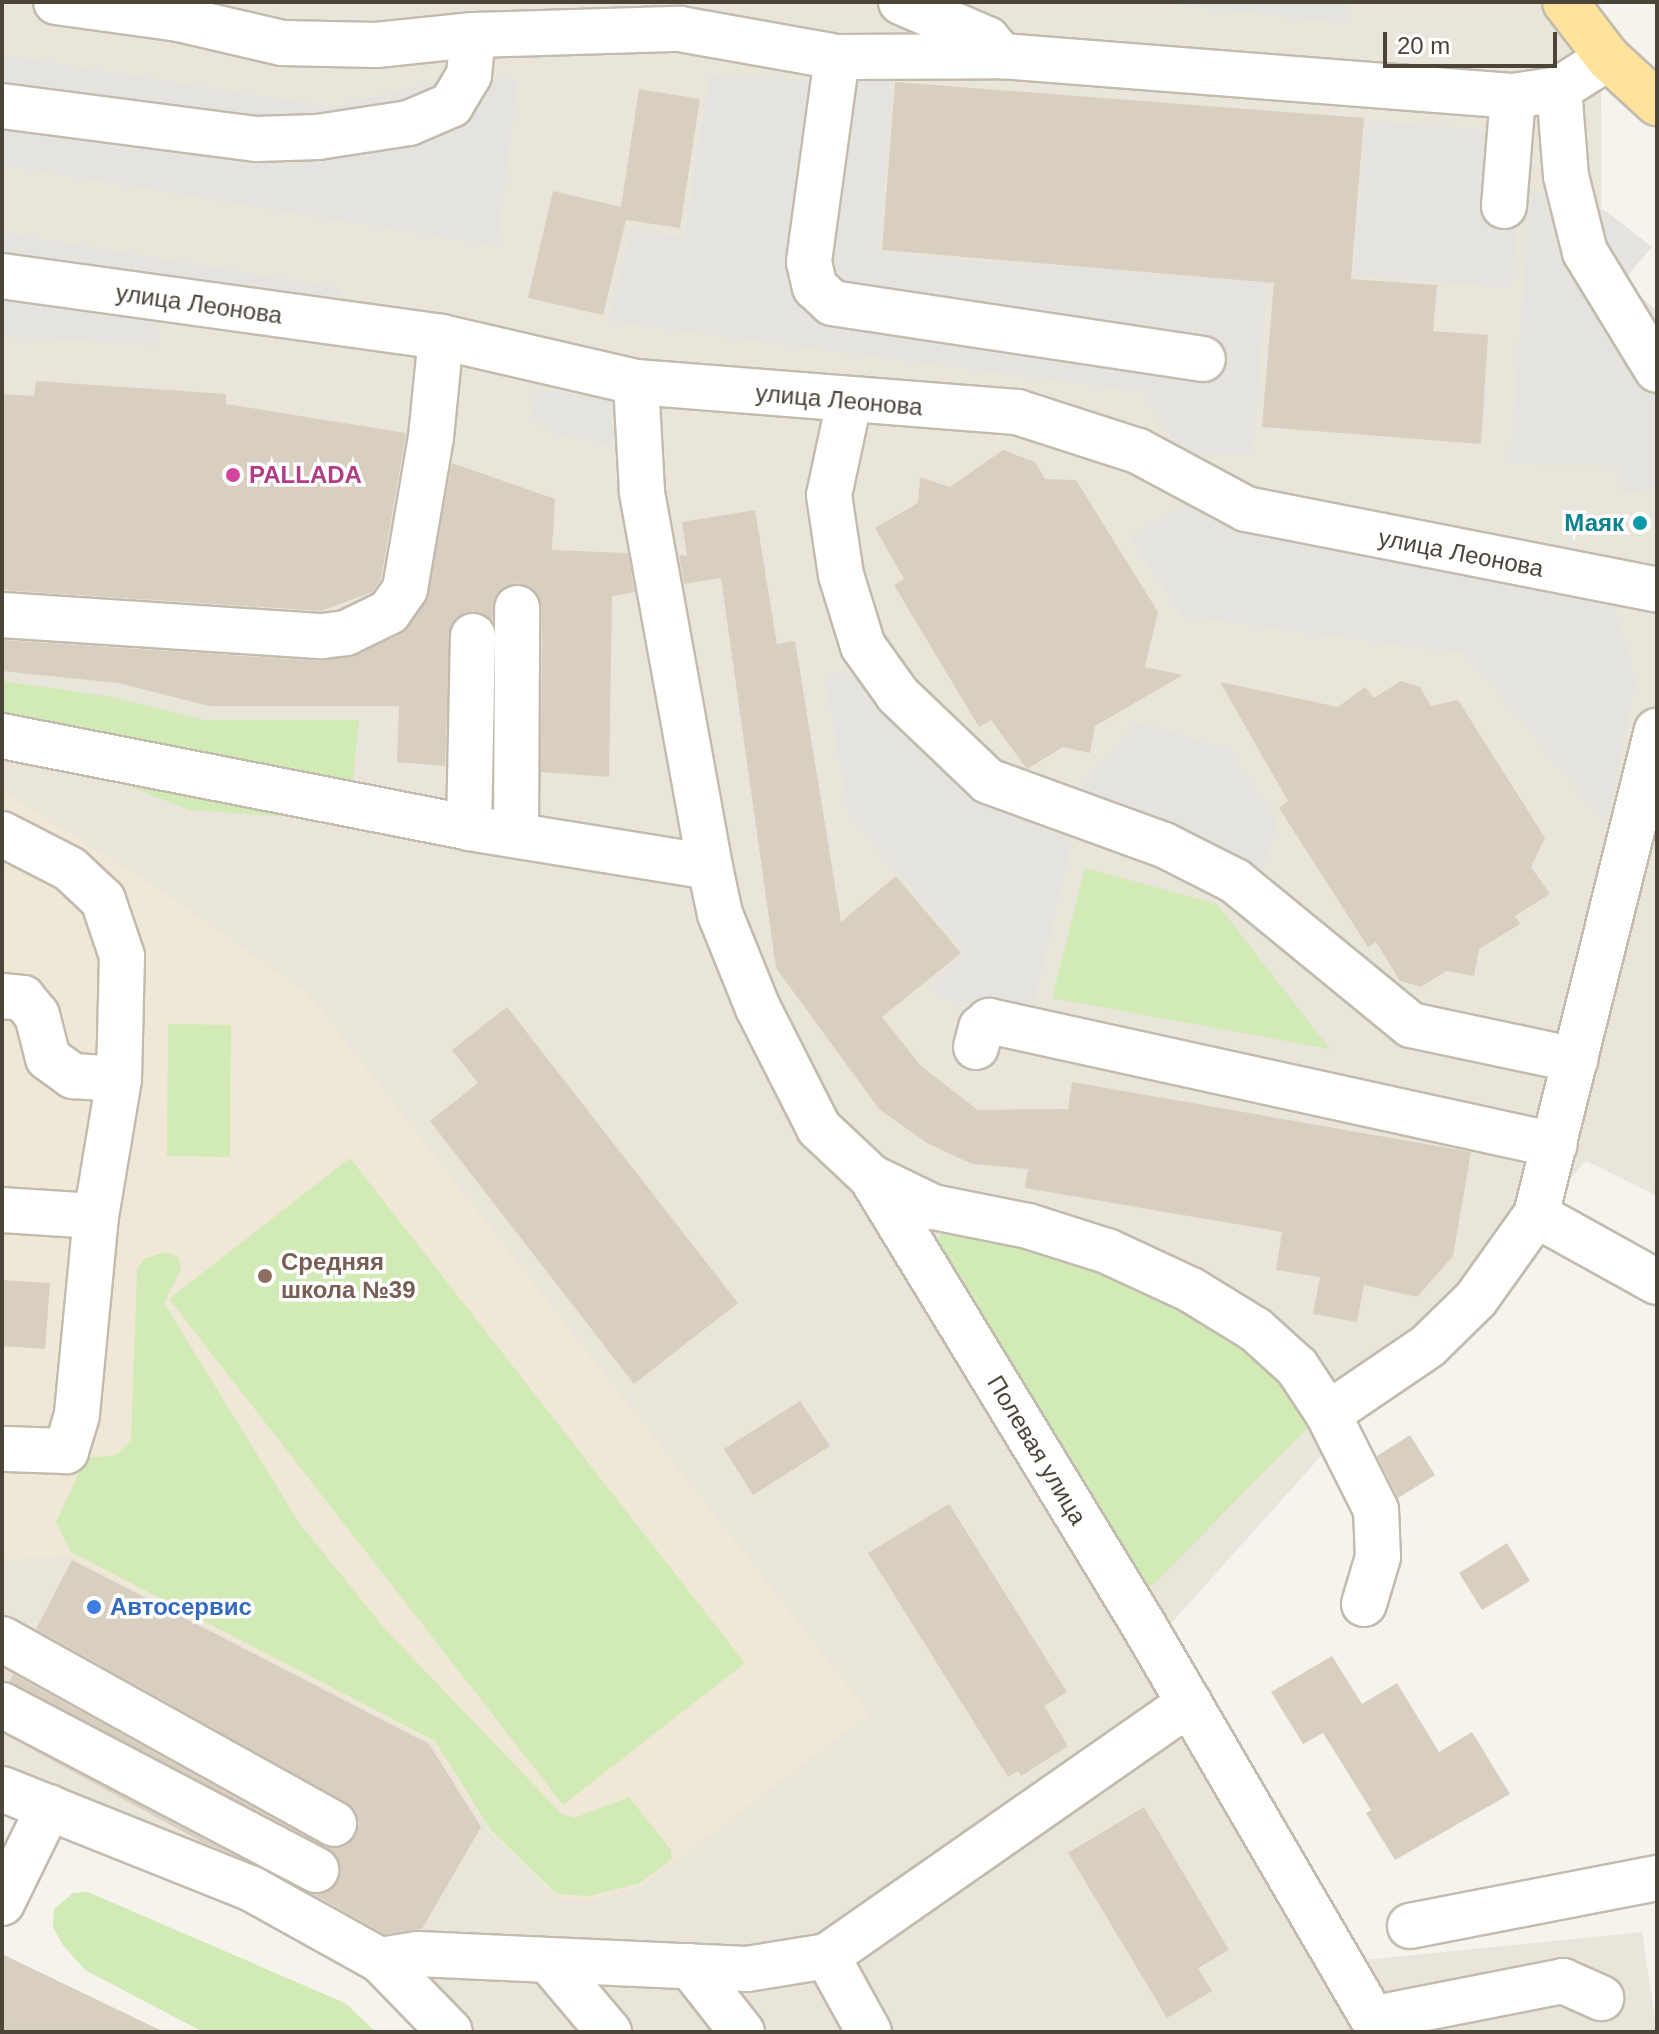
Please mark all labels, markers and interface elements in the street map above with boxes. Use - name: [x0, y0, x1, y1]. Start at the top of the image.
- scale bar: [1387, 16, 1561, 66]
- text: 20 m: [1397, 32, 1450, 59]
- street label: улица Леонова: [114, 278, 284, 330]
- street label: улица Леонова: [754, 378, 924, 422]
- place label: PALLADA: [249, 461, 362, 489]
- marker: PALLADA: [224, 466, 242, 484]
- place label: Маяк: [1564, 509, 1624, 537]
- marker: Маяк: [1631, 514, 1649, 532]
- street label: улица Леонова: [1376, 523, 1546, 583]
- place label: Средняя школа №39: [281, 1248, 415, 1304]
- marker: Средняя школа №39: [256, 1267, 274, 1285]
- street label: Полевая улица: [981, 1370, 1093, 1530]
- place label: Автосервис: [110, 1593, 252, 1621]
- marker: Автосервис: [85, 1598, 103, 1616]

